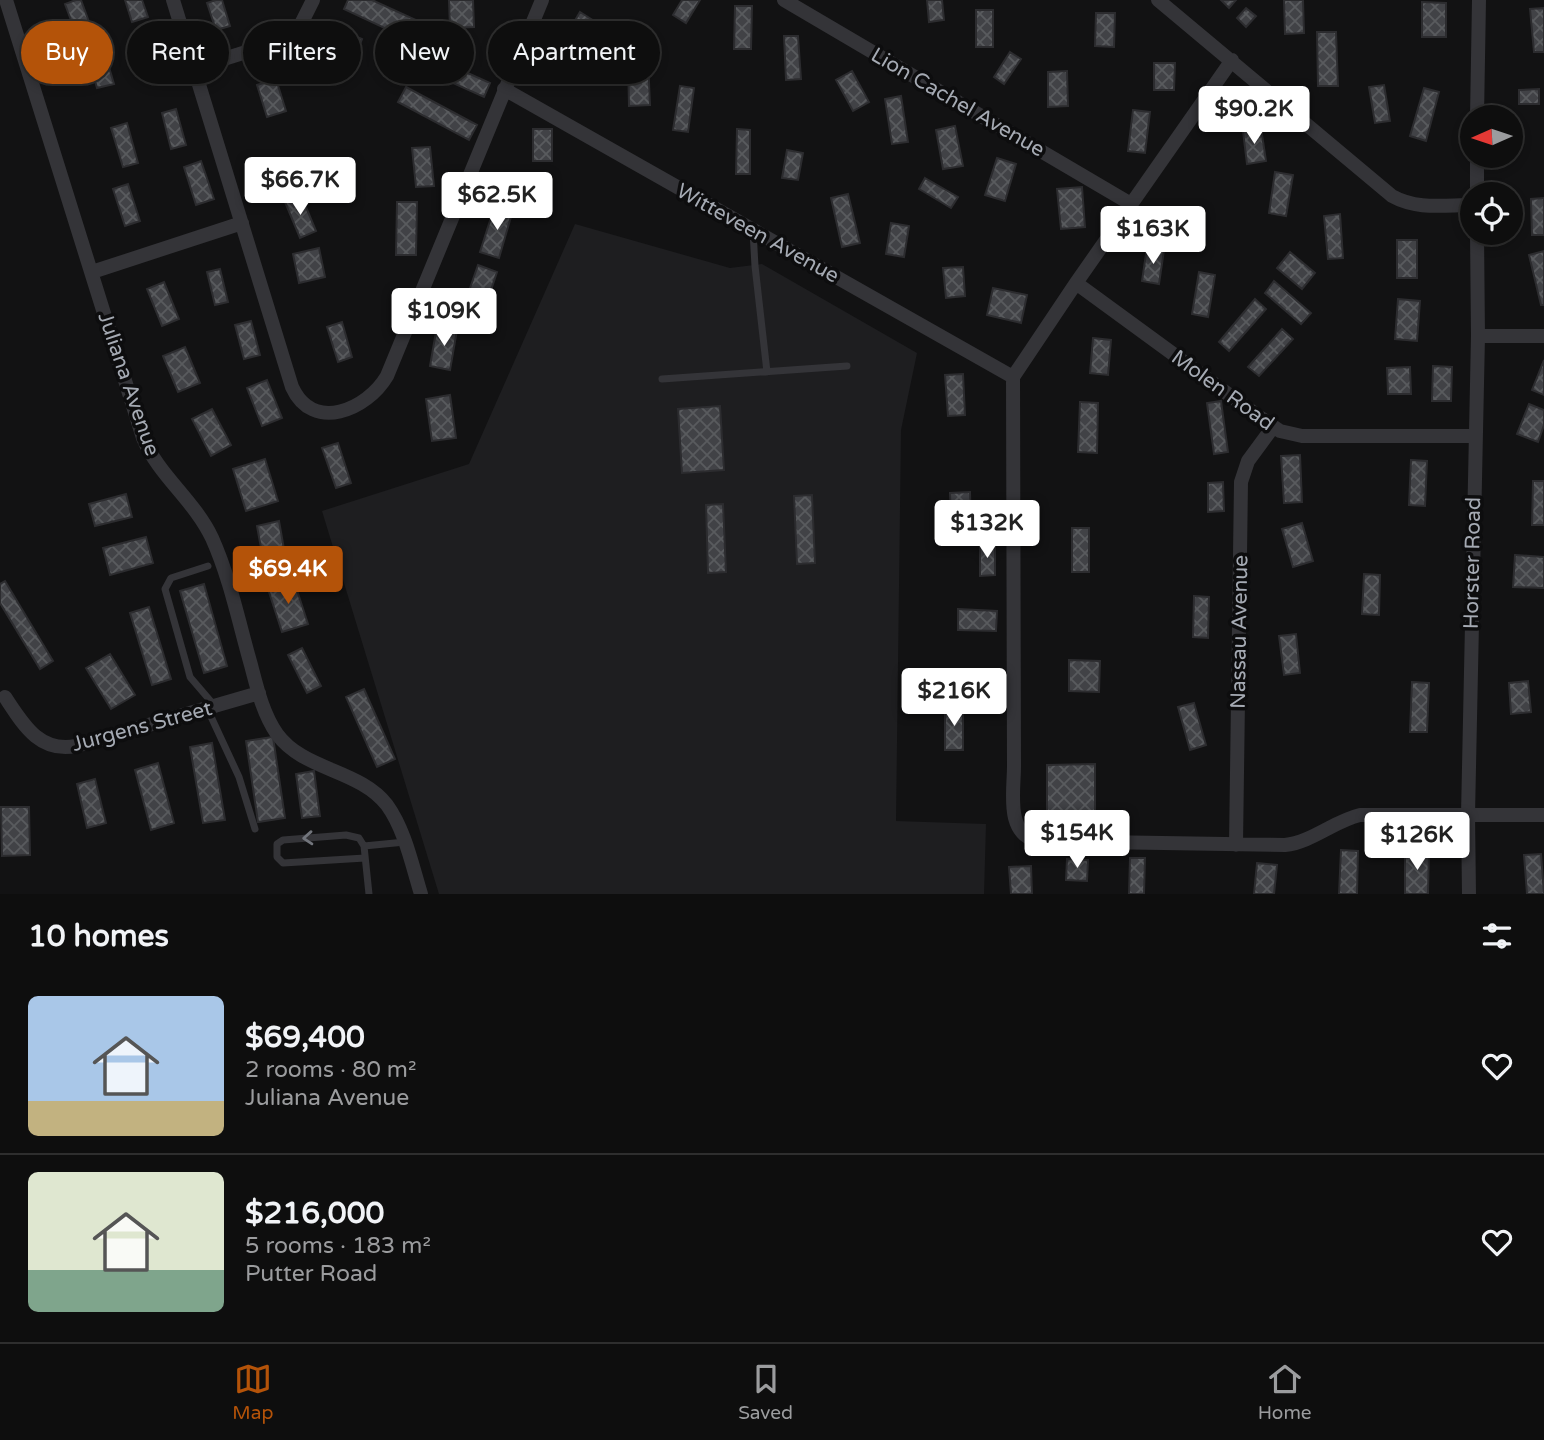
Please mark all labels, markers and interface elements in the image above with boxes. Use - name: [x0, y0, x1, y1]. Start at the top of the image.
- chip: Buy: [21, 21, 113, 84]
- chip: Rent: [127, 21, 229, 84]
- chip: Filters: [243, 21, 361, 84]
- chip: New: [375, 21, 474, 84]
- chip: Apartment: [488, 21, 660, 84]
- street label: Lion Cachel Avenue: [866, 42, 1049, 162]
- pin: $90.2K: [1197, 86, 1311, 146]
- text: $90.2K: [1215, 95, 1293, 123]
- north arrow: [1460, 105, 1522, 168]
- map controls: [1460, 105, 1523, 245]
- pin: $66.7K: [243, 158, 357, 217]
- text: $66.7K: [261, 166, 339, 194]
- pin: $62.5K: [440, 173, 554, 232]
- street label: Witteveen Avenue: [672, 178, 844, 289]
- text: $62.5K: [458, 181, 536, 209]
- button: locate: [1460, 182, 1523, 245]
- pin: $163K: [1104, 206, 1202, 266]
- text: $163K: [1117, 215, 1189, 243]
- pin: $109K: [395, 288, 493, 348]
- text: $109K: [408, 297, 480, 325]
- street label: Juliana Avenue: [92, 309, 165, 459]
- street label: Molen Road: [1166, 345, 1279, 436]
- street label: Horster Road: [1459, 497, 1486, 629]
- pin: $132K: [938, 500, 1036, 560]
- text: $132K: [951, 509, 1023, 537]
- pin: $69.4K: [231, 546, 345, 606]
- text: $69.4K: [249, 555, 327, 583]
- street label: Nassau Avenue: [1226, 555, 1253, 709]
- pin: $216K: [905, 668, 1003, 728]
- text: $216K: [918, 677, 990, 705]
- street label: Jurgens Street: [69, 696, 215, 757]
- pin: $154K: [1028, 810, 1126, 870]
- pin: $126K: [1368, 812, 1466, 872]
- text: $154K: [1041, 819, 1113, 847]
- text: $126K: [1381, 821, 1453, 849]
- one-way arrow: [302, 830, 313, 845]
- icon: filters: [1478, 917, 1516, 955]
- text: 10 homes: [28, 918, 169, 955]
- text: $69,400: [245, 1019, 365, 1056]
- icon: home: [84, 1024, 168, 1108]
- icon: heart: [1478, 1047, 1516, 1085]
- text: 2 rooms · 80 m²: [245, 1056, 416, 1084]
- text: Juliana Avenue: [245, 1084, 409, 1112]
- text: $216,000: [245, 1195, 384, 1232]
- icon: home: [84, 1200, 168, 1284]
- icon: heart: [1478, 1223, 1516, 1261]
- text: 5 rooms · 183 m²: [245, 1232, 431, 1260]
- text: Putter Road: [245, 1260, 377, 1288]
- tab: Map: [232, 1360, 273, 1424]
- tab: Saved: [738, 1360, 793, 1424]
- tab: Home: [1258, 1360, 1312, 1424]

